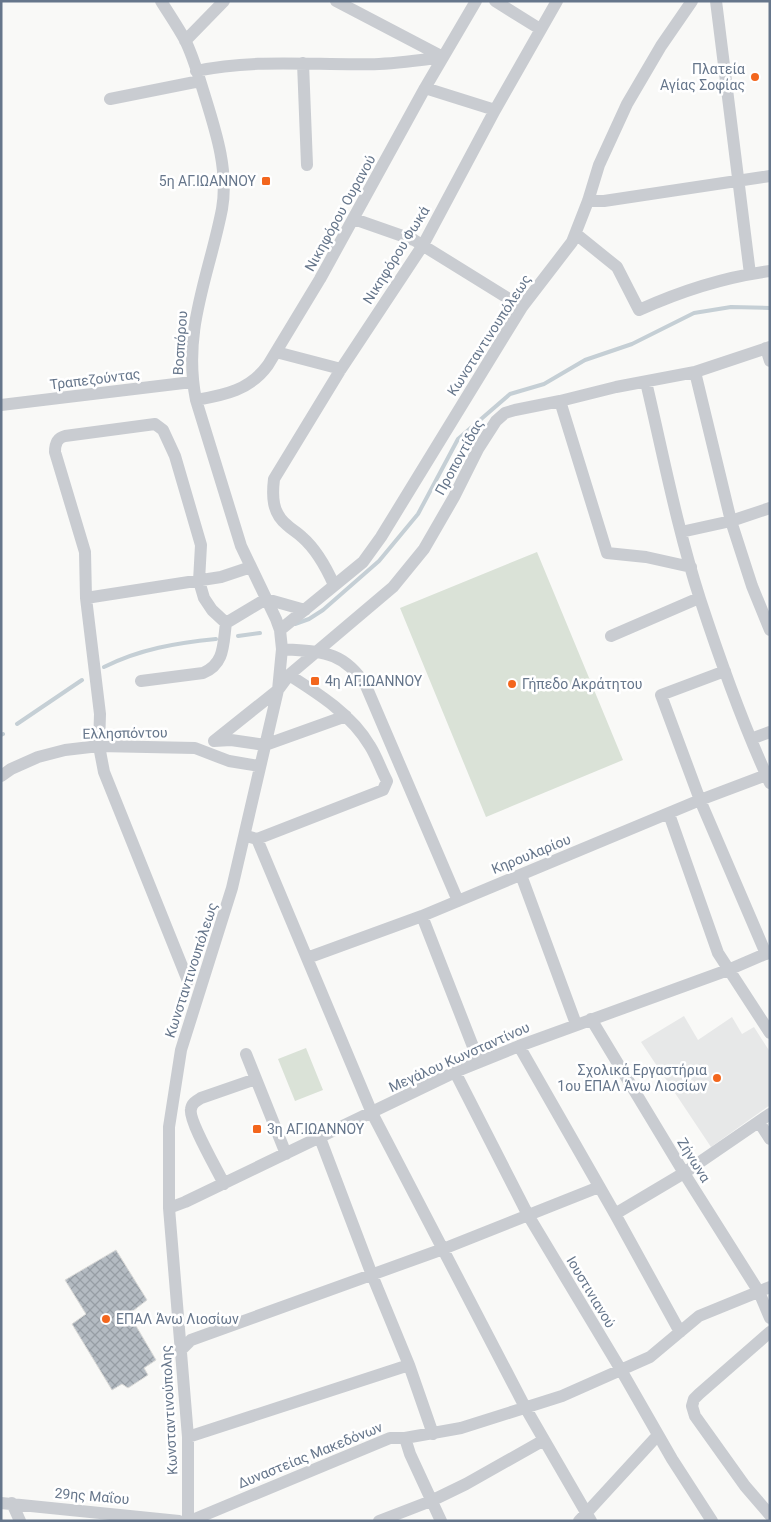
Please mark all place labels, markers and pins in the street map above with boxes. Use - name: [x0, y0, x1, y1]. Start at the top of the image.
- place label: Πλατεία Αγίας Σοφίας: [660, 61, 745, 94]
- marker: Πλατεία Αγίας Σοφίας: [749, 71, 761, 83]
- place label: 5η ΑΓ.ΙΩΑΝΝΟΥ: [159, 173, 257, 189]
- marker: 5η ΑΓ.ΙΩΑΝΝΟΥ: [260, 175, 272, 187]
- place label: 4η ΑΓ.ΙΩΑΝΝΟΥ: [325, 673, 423, 689]
- marker: 4η ΑΓ.ΙΩΑΝΝΟΥ: [309, 675, 321, 687]
- place label: Γήπεδο Ακράτητου: [522, 676, 642, 692]
- marker: Γήπεδο Ακράτητου: [506, 678, 518, 690]
- place label: Σχολικά Εργαστήρια 1ου ΕΠΑΛ Άνω Λιοσίων: [557, 1062, 707, 1094]
- marker: Σχολικά Εργαστήρια 1ου ΕΠΑΛ Άνω Λιοσίων: [711, 1072, 723, 1084]
- place label: 3η ΑΓ.ΙΩΑΝΝΟΥ: [267, 1121, 365, 1137]
- marker: 3η ΑΓ.ΙΩΑΝΝΟΥ: [251, 1123, 263, 1135]
- place label: ΕΠΑΛ Άνω Λιοσίων: [116, 1311, 239, 1327]
- marker: ΕΠΑΛ Άνω Λιοσίων: [100, 1313, 112, 1325]

